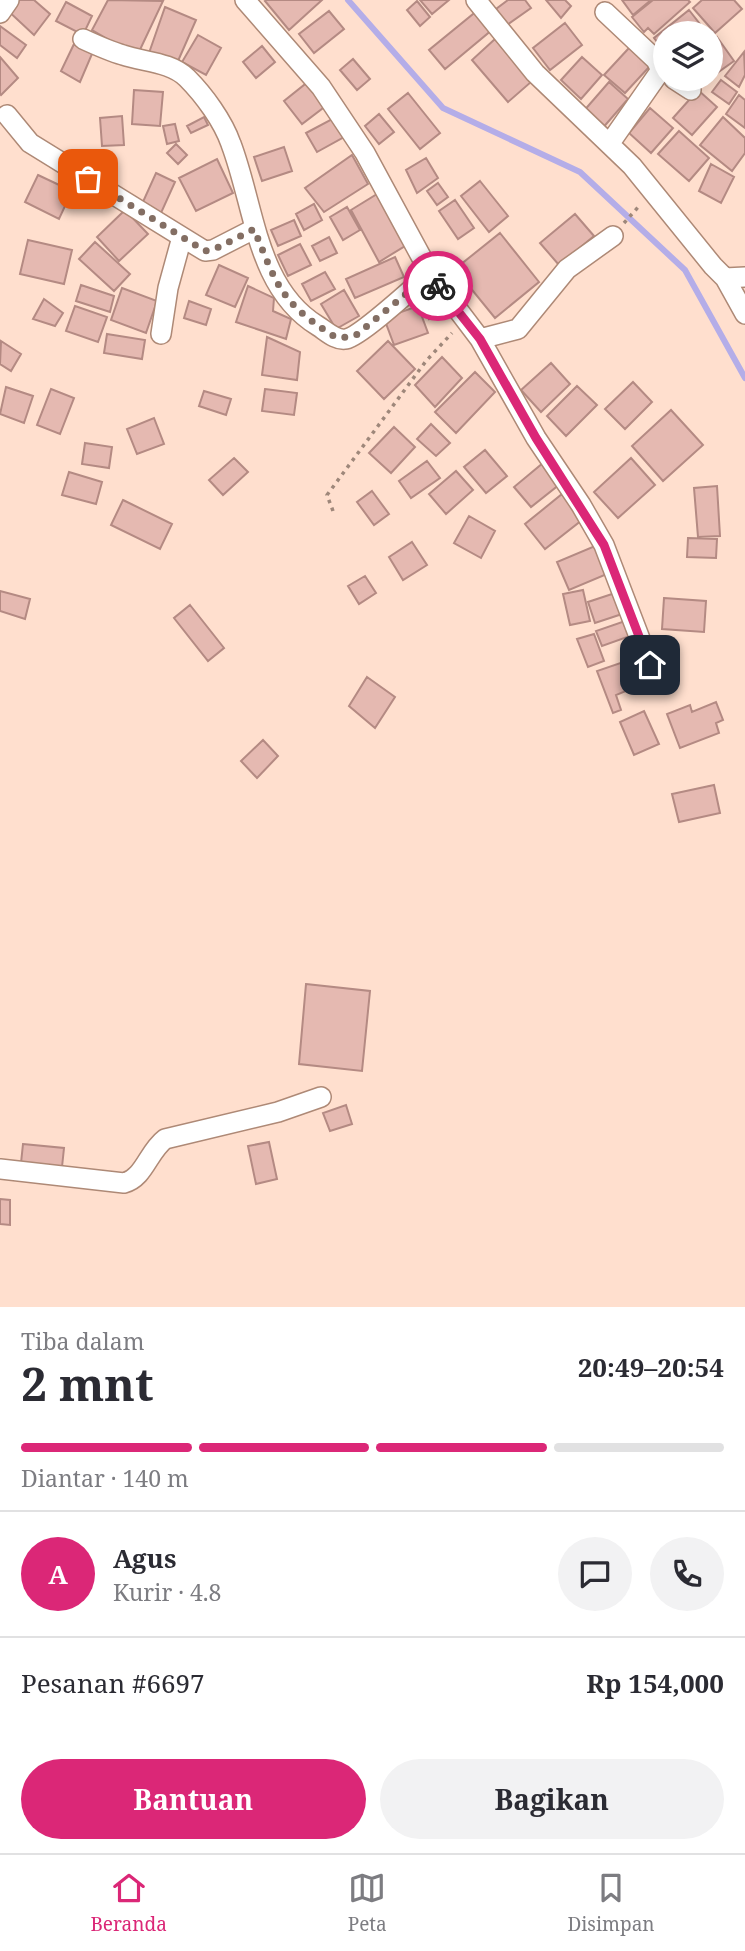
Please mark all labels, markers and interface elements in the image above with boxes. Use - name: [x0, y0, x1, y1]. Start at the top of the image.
- map controls: [653, 21, 723, 91]
- button: layers: [653, 21, 723, 91]
- pin: [58, 149, 118, 209]
- icon: bag: [69, 160, 107, 198]
- courier: [403, 251, 473, 321]
- icon: bike: [419, 267, 457, 305]
- pin: [620, 635, 680, 695]
- icon: home: [631, 646, 669, 684]
- text: Tiba dalam: [21, 1325, 144, 1357]
- text: 20:49–20:54: [578, 1349, 724, 1385]
- text: 2 mnt: [21, 1352, 154, 1414]
- text: Diantar · 140 m: [21, 1462, 189, 1494]
- button: chat: [558, 1537, 632, 1611]
- button: phone: [650, 1537, 724, 1611]
- text: Agus: [113, 1540, 176, 1576]
- text: A: [48, 1556, 68, 1592]
- text: Kurir · 4.8: [113, 1576, 221, 1608]
- text: Pesanan #6697: [21, 1665, 205, 1701]
- text: Rp 154,000: [586, 1665, 724, 1701]
- button: Bantuan: [21, 1759, 366, 1839]
- button: Bagikan: [380, 1759, 724, 1839]
- tab: Beranda: [90, 1869, 167, 1937]
- tab: Peta: [348, 1869, 387, 1937]
- tab: Disimpan: [567, 1869, 655, 1937]

